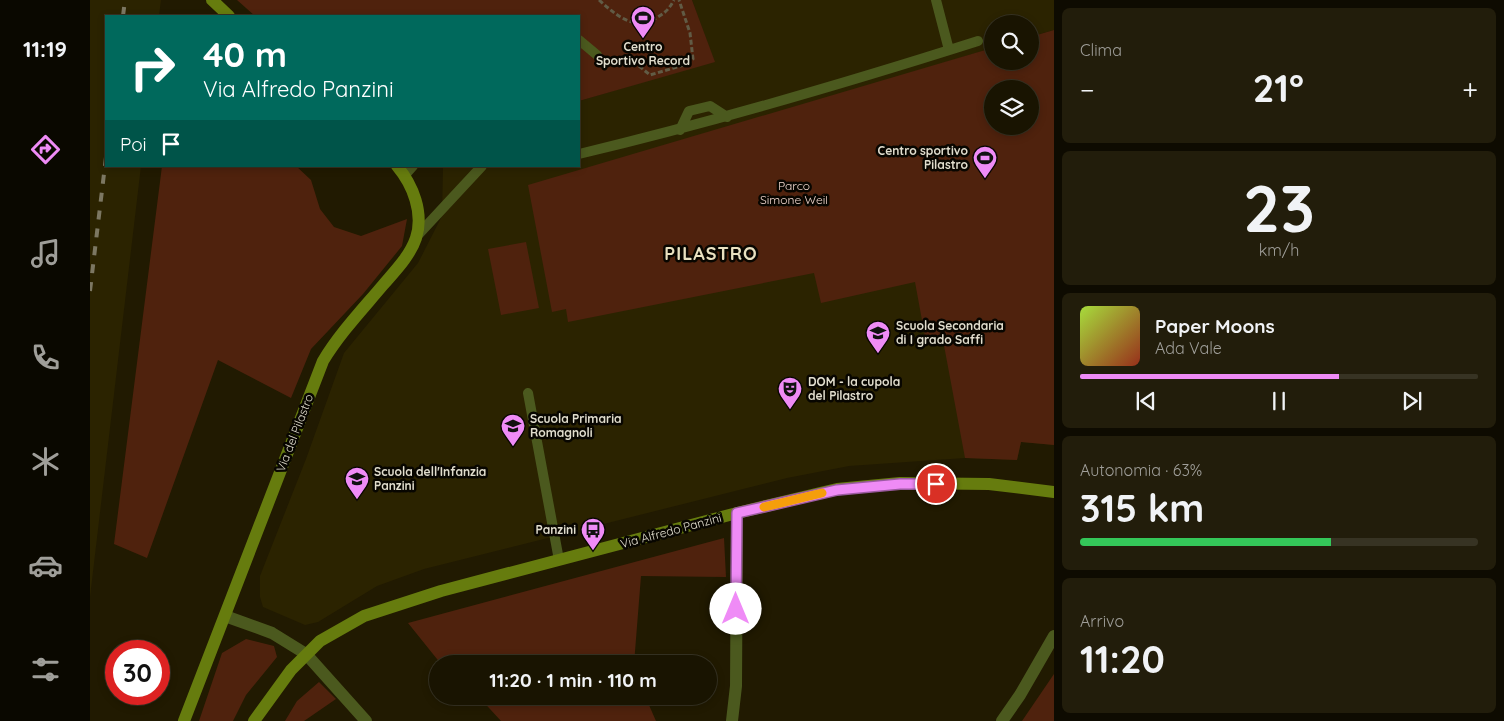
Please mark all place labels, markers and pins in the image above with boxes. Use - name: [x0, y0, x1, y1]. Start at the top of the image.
- sports icon: Centro Sportivo Record: [630, 5, 656, 39]
- place label: Centro Sportivo Record: [596, 39, 690, 68]
- place label: Centro sportivo Pilastro: [878, 143, 969, 172]
- sports icon: Centro sportivo Pilastro: [972, 145, 998, 179]
- place label: Scuola Secondaria di I grado Saffi: [896, 318, 1004, 347]
- school or university icon: Scuola Secondaria di I grado Saffi: [865, 320, 891, 354]
- place label: DOM - la cupola del Pilastro: [808, 374, 900, 403]
- theatre icon: DOM - la cupola del Pilastro: [777, 376, 803, 410]
- place label: Scuola Primaria Romagnoli: [530, 411, 622, 440]
- school or university icon: Scuola Primaria Romagnoli: [500, 413, 526, 447]
- pin: [915, 463, 957, 505]
- place label: Scuola dell'Infanzia Panzini: [374, 464, 486, 493]
- school or university icon: Scuola dell'Infanzia Panzini: [344, 466, 370, 500]
- bus stop icon: Panzini: [580, 517, 606, 551]
- place label: Panzini: [536, 522, 576, 537]

